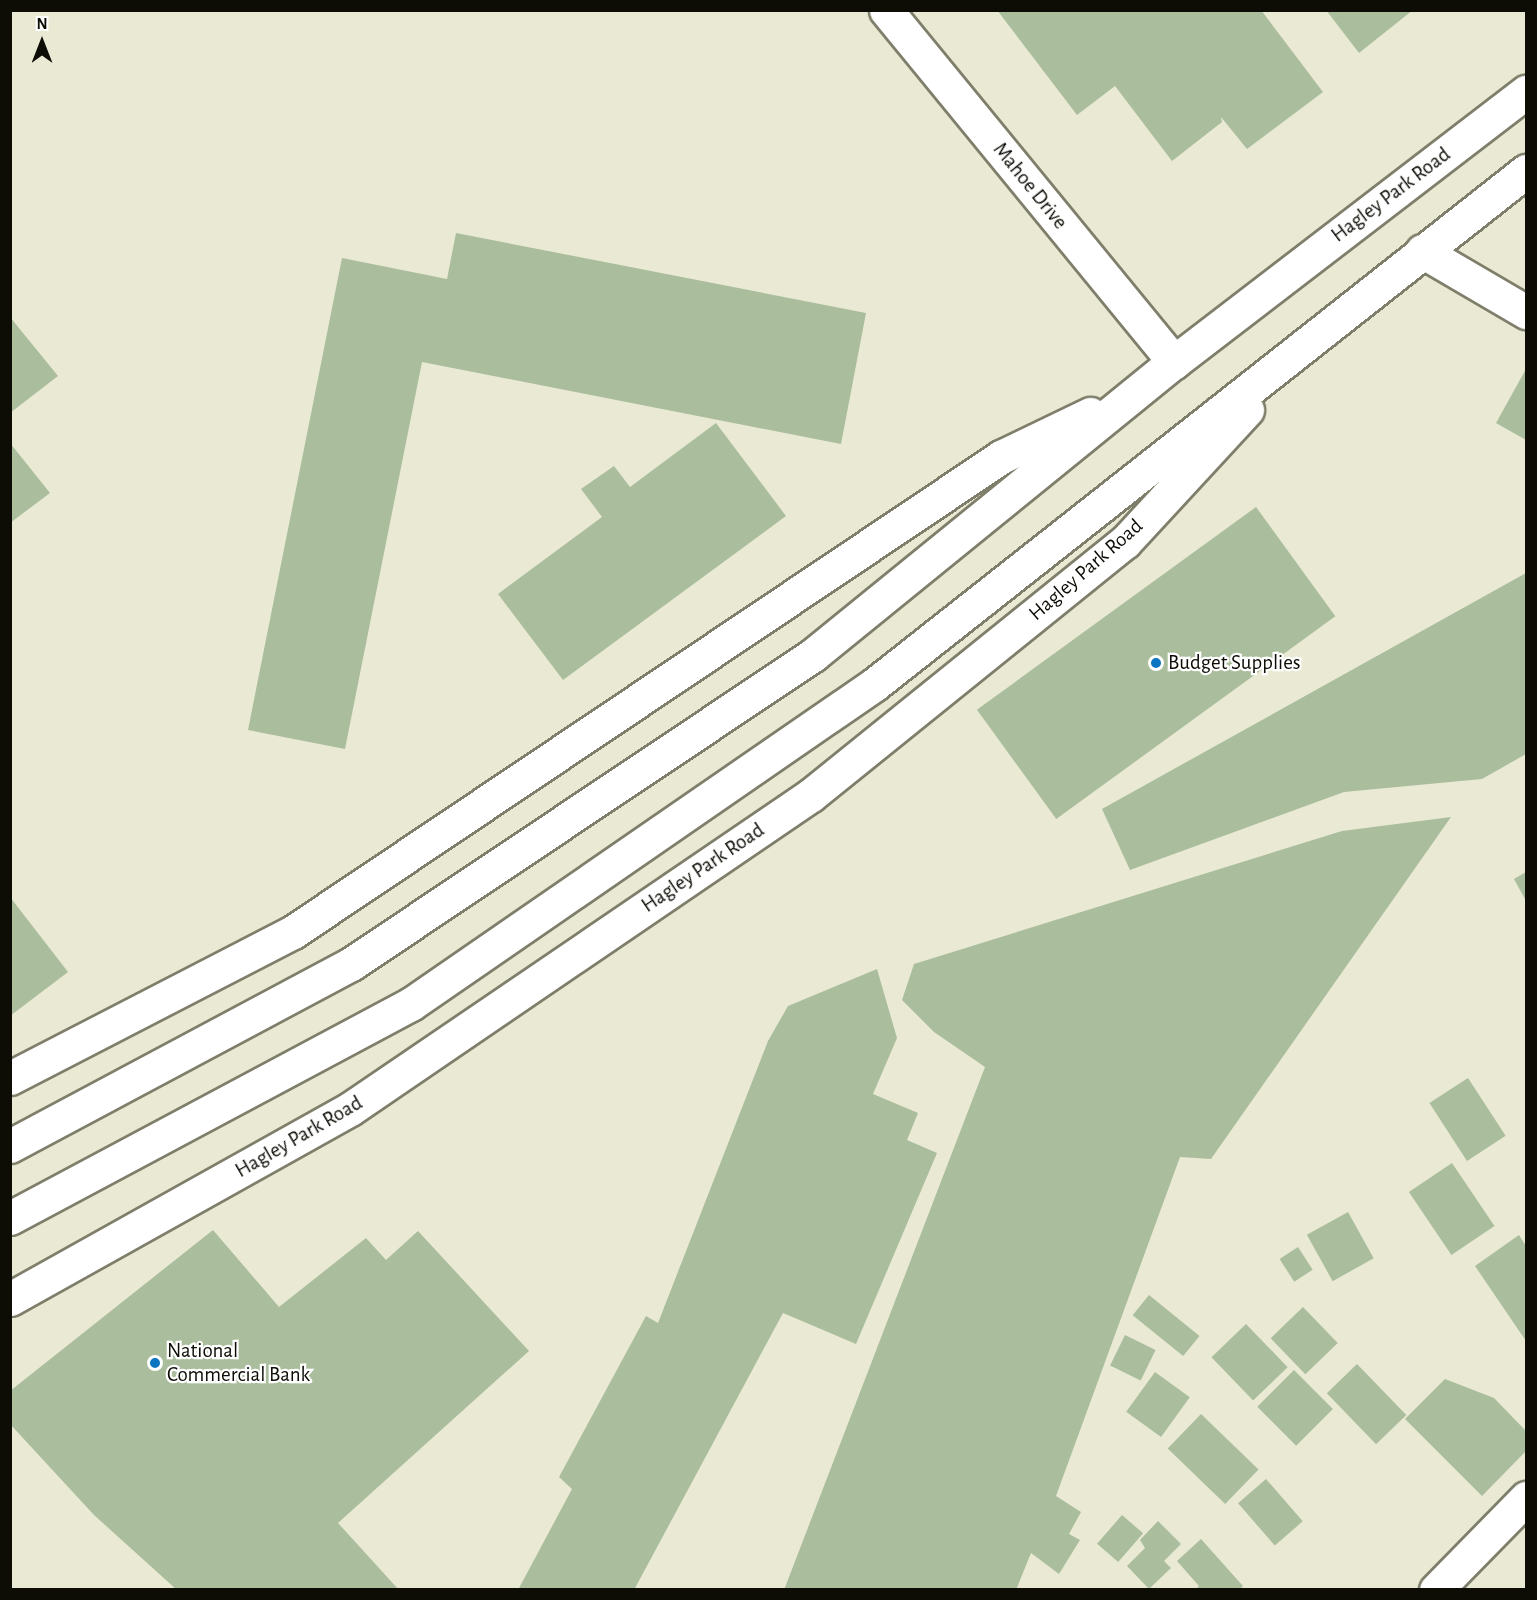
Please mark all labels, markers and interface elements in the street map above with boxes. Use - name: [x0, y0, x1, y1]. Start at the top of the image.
- north arrow: [12, 12, 72, 72]
- text: N: [36, 16, 48, 32]
- street label: Mahoe Drive: [987, 138, 1073, 234]
- street label: Hagley Park Road: [1326, 142, 1456, 248]
- street label: Hagley Park Road: [1024, 514, 1148, 626]
- place label: Budget Supplies: [1168, 650, 1301, 676]
- marker: Budget Supplies: [1149, 656, 1163, 670]
- street label: Hagley Park Road: [637, 818, 769, 918]
- street label: Hagley Park Road: [231, 1090, 367, 1184]
- place label: National Commercial Bank: [167, 1338, 310, 1388]
- marker: National Commercial Bank: [148, 1356, 162, 1370]

